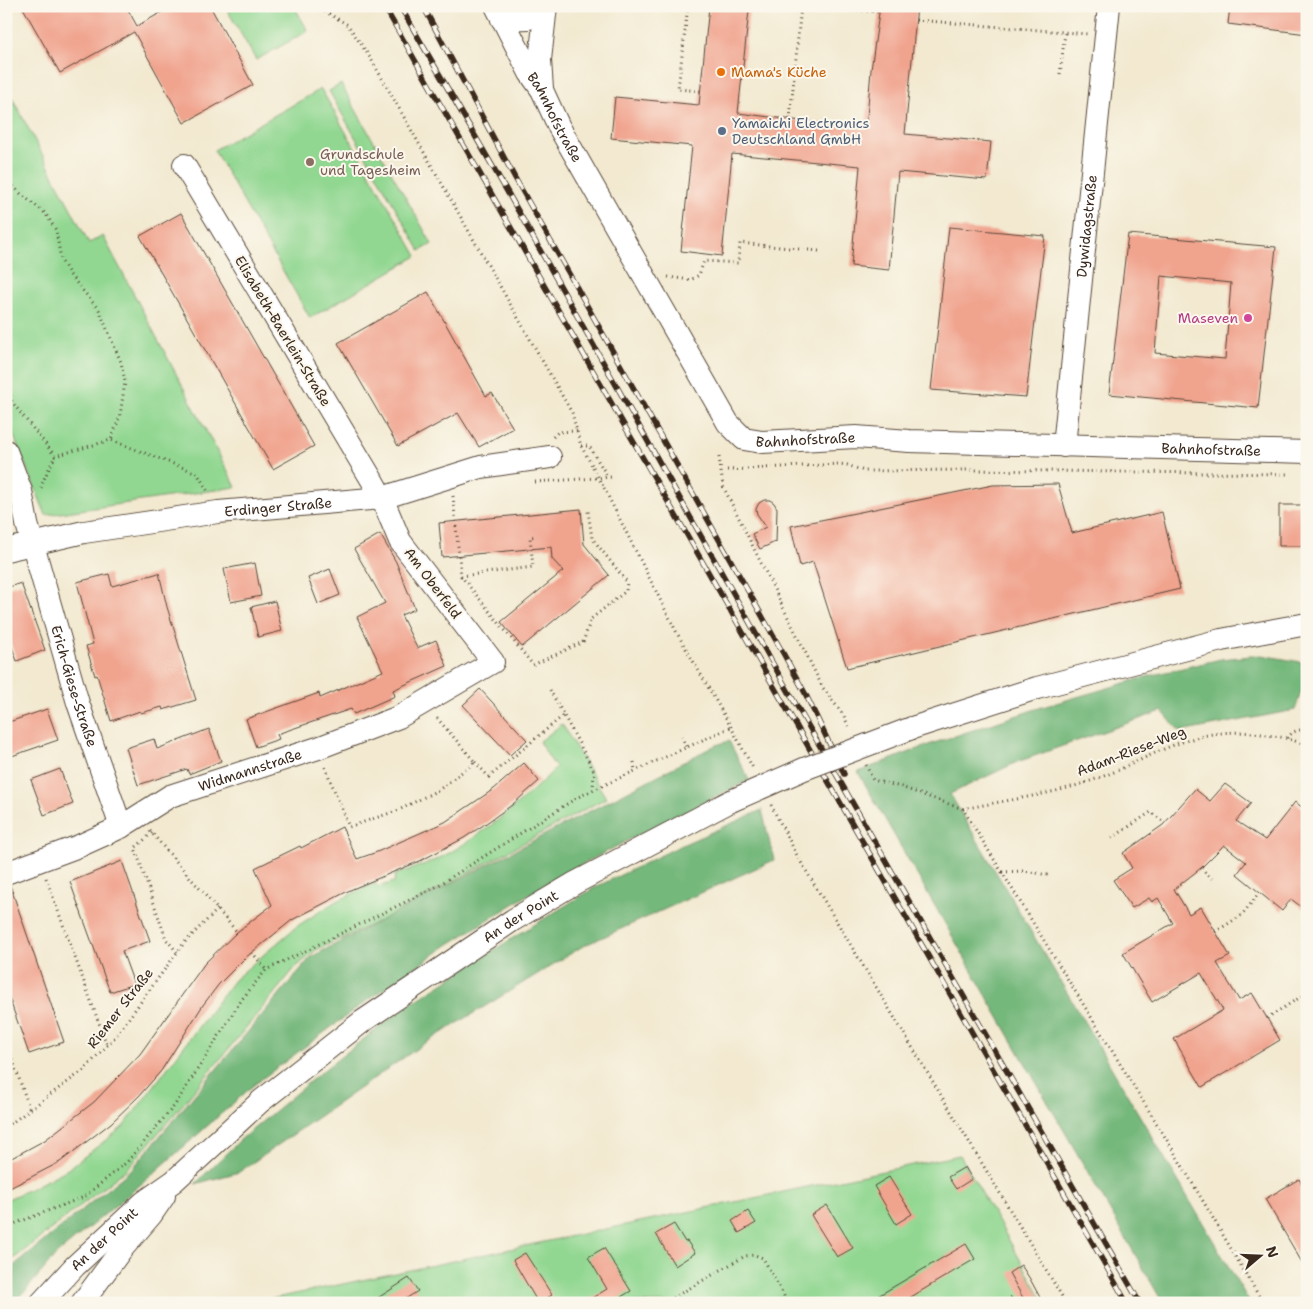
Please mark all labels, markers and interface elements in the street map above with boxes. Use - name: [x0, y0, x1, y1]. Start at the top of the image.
- place label: Mama's Küche: [731, 63, 827, 81]
- marker: Mama's Küche: [715, 66, 727, 78]
- street label: Bahnhofstraße: [523, 69, 586, 166]
- place label: Yamaichi Electronics Deutschland GmbH: [732, 114, 870, 148]
- marker: Yamaichi Electronics Deutschland GmbH: [716, 125, 728, 137]
- place label: Grundschule und Tagesheim: [320, 145, 421, 179]
- marker: Grundschule und Tagesheim: [304, 156, 316, 168]
- street label: Dywidagstraße: [1072, 174, 1101, 278]
- street label: Elisabeth-Baerlein-Straße: [231, 252, 335, 410]
- place label: Maseven: [1178, 309, 1238, 327]
- marker: Maseven: [1242, 312, 1254, 324]
- street label: Bahnhofstraße: [754, 428, 856, 451]
- street label: Bahnhofstraße: [1161, 439, 1261, 460]
- street label: Erdinger Straße: [224, 493, 333, 520]
- street label: Am Oberfeld: [400, 544, 466, 622]
- street label: Erich-Giese-Straße: [47, 623, 102, 749]
- street label: Adam-Riese-Weg: [1074, 722, 1188, 780]
- street label: Widmannstraße: [196, 745, 304, 795]
- street label: An der Point: [479, 886, 562, 947]
- street label: Riemer Straße: [83, 964, 157, 1052]
- street label: An der Point: [67, 1203, 142, 1275]
- north arrow: [1236, 1232, 1286, 1282]
- text: N: [1262, 1244, 1283, 1260]

